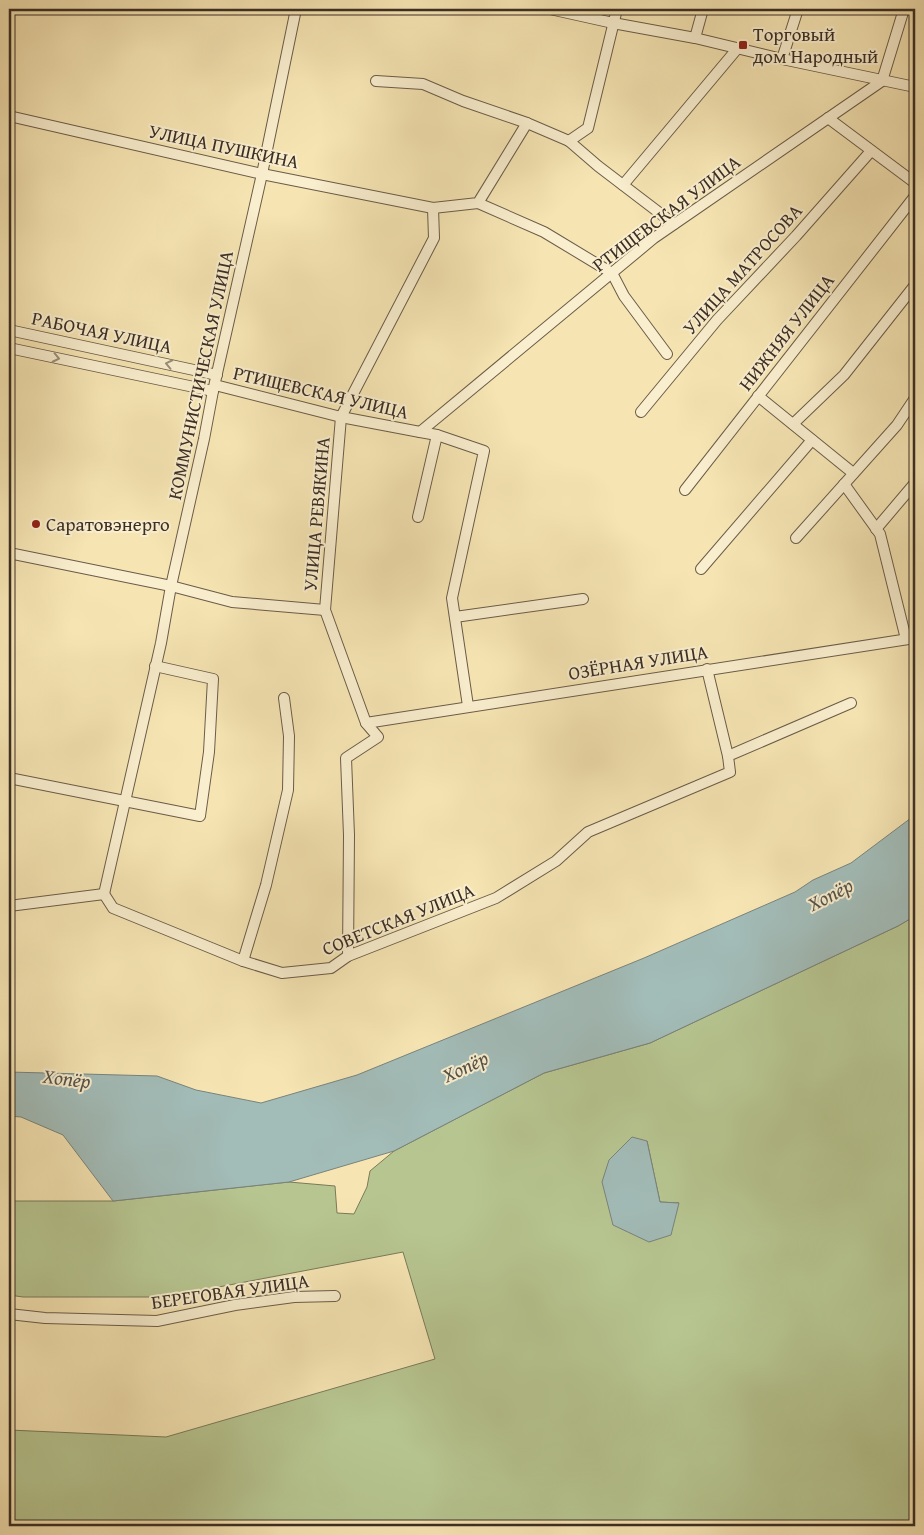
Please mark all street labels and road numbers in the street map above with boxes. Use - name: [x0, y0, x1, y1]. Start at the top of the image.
- street label: УЛИЦА ПУШКИНА: [146, 116, 302, 176]
- street label: РТИЩЕВСКАЯ УЛИЦА: [586, 148, 746, 278]
- street label: УЛИЦА МАТРОСОВА: [676, 197, 809, 341]
- street label: КОММУНИСТИЧЕСКАЯ УЛИЦА: [160, 247, 240, 502]
- street label: НИЖНЯЯ УЛИЦА: [731, 267, 841, 396]
- street label: РАБОЧАЯ УЛИЦА: [29, 303, 175, 361]
- street label: РТИЩЕВСКАЯ УЛИЦА: [231, 358, 412, 426]
- street label: УЛИЦА РЕВЯКИНА: [295, 435, 337, 592]
- street label: ОЗЁРНАЯ УЛИЦА: [566, 637, 710, 687]
- street label: СОВЕТСКАЯ УЛИЦА: [318, 876, 479, 962]
- street label: БЕРЕГОВАЯ УЛИЦА: [149, 1266, 311, 1316]

